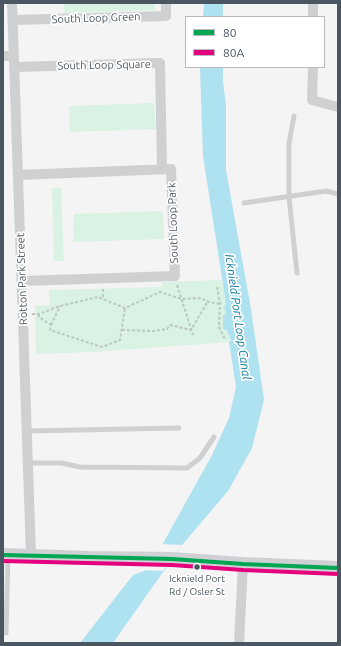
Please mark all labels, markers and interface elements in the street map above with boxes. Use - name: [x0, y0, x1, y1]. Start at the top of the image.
- street label: South Loop Green: [51, 10, 141, 26]
- legend: [185, 16, 325, 68]
- text: 80: [223, 26, 237, 39]
- text: 80A: [223, 46, 244, 59]
- street label: South Loop Square: [57, 58, 151, 72]
- street label: South Loop Park: [165, 182, 181, 264]
- street label: Rotton Park Street: [14, 233, 30, 325]
- water label: Icknield Port Loop Canal: [222, 253, 254, 381]
- marker: Icknield Port Rd / Osler St: [192, 562, 202, 572]
- place label: Icknield Port Rd / Osler St: [169, 573, 225, 596]

